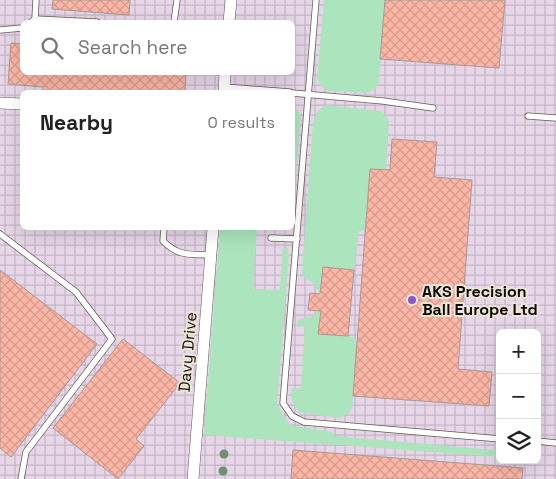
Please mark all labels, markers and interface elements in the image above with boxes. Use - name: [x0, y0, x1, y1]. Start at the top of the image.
- search box: [20, 20, 295, 75]
- icon: search: [38, 34, 66, 62]
- text: Search here: [78, 35, 188, 60]
- text: Nearby: [40, 109, 113, 136]
- text: 0 results: [207, 112, 275, 133]
- place label: AKS Precision Ball Europe Ltd: [422, 281, 538, 320]
- marker: AKS Precision Ball Europe Ltd: [406, 294, 418, 306]
- street label: Davy Drive: [174, 311, 201, 393]
- map controls: [496, 329, 541, 464]
- button: +: [496, 329, 541, 374]
- button: −: [496, 374, 541, 419]
- button: layers: [496, 419, 541, 464]

